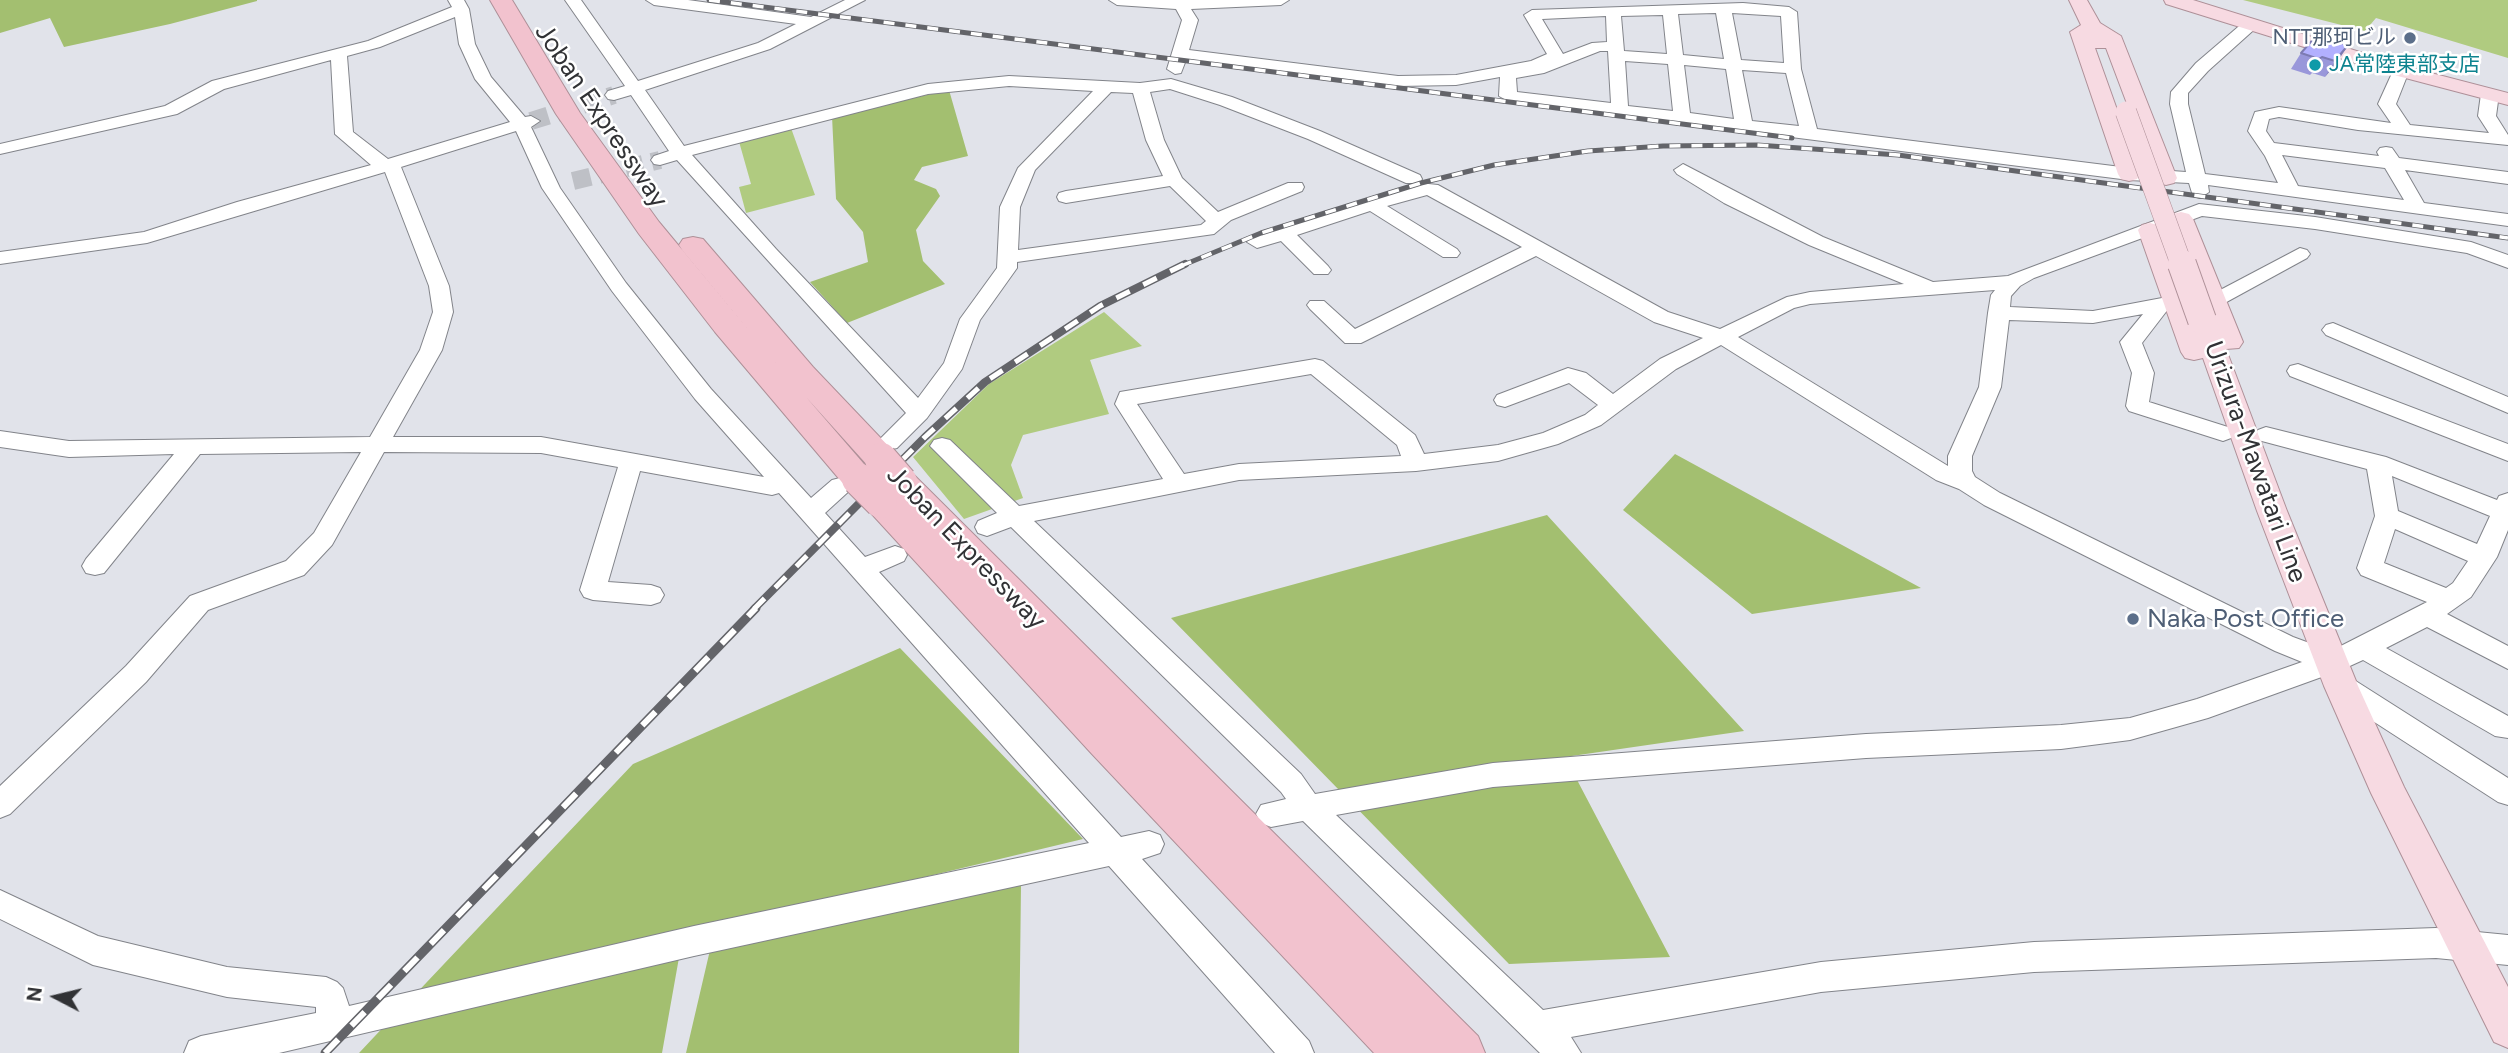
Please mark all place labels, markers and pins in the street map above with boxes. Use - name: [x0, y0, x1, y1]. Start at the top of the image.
- place label: NTT那珂ビル: [2273, 25, 2396, 51]
- marker: NTT那珂ビル: [2402, 30, 2418, 46]
- place label: JA常陸東部支店: [2329, 52, 2480, 78]
- marker: JA常陸東部支店: [2307, 57, 2323, 73]
- place label: Naka Post Office: [2147, 603, 2344, 635]
- marker: Naka Post Office: [2125, 611, 2141, 627]

